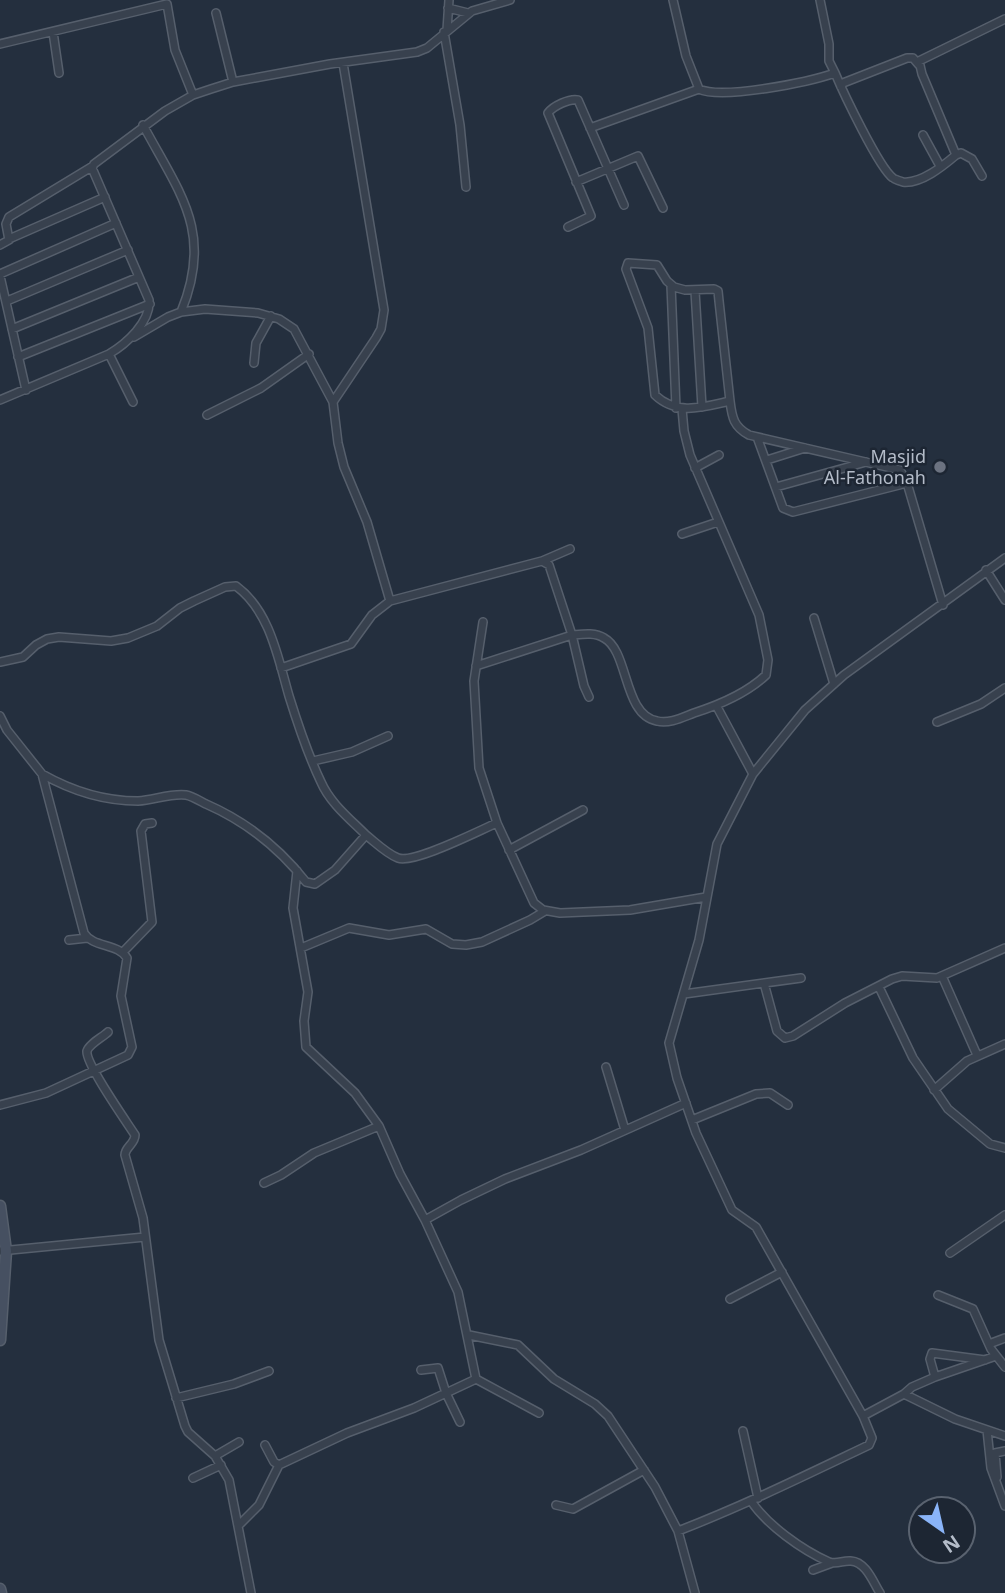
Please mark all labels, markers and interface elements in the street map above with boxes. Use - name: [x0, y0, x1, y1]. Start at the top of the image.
- place label: Masjid Al-Fathonah: [824, 444, 926, 489]
- marker: Masjid Al-Fathonah: [932, 459, 948, 475]
- north arrow: [907, 1495, 977, 1565]
- text: N: [938, 1529, 965, 1559]

